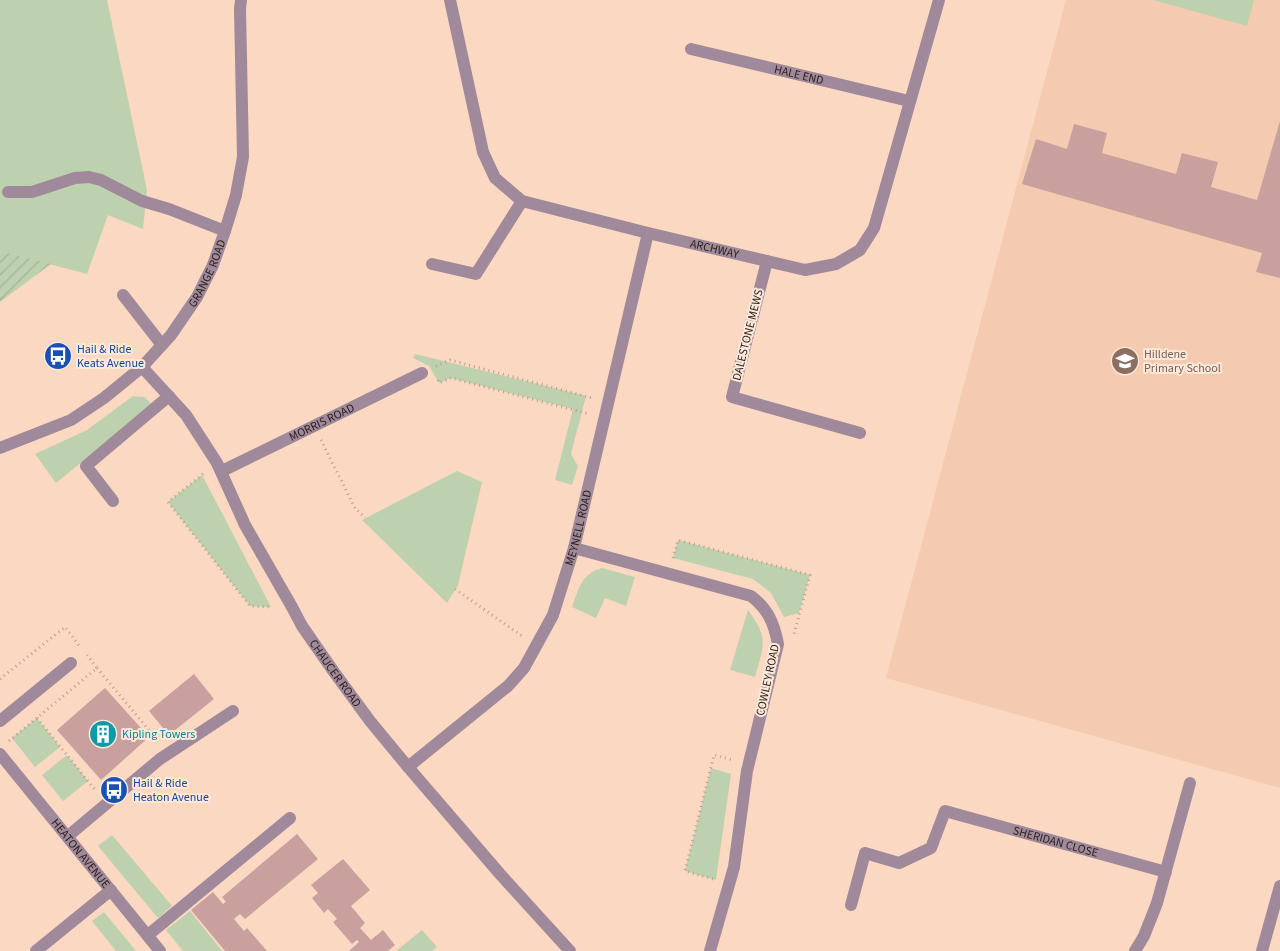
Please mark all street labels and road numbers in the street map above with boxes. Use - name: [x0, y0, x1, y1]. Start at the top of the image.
- street label: HALE END: [772, 61, 825, 89]
- street label: ARCHWAY: [688, 235, 741, 263]
- street label: GRANGE ROAD: [184, 237, 230, 311]
- street label: DALESTONE MEWS: [728, 288, 768, 382]
- street label: MORRIS ROAD: [286, 399, 357, 445]
- street label: MEYNELL ROAD: [560, 488, 596, 568]
- street label: CHAUCER ROAD: [305, 636, 365, 711]
- street label: COWLEY ROAD: [752, 643, 784, 717]
- street label: HEATON AVENUE: [47, 815, 114, 892]
- street label: SHERIDAN CLOSE: [1011, 822, 1100, 861]

